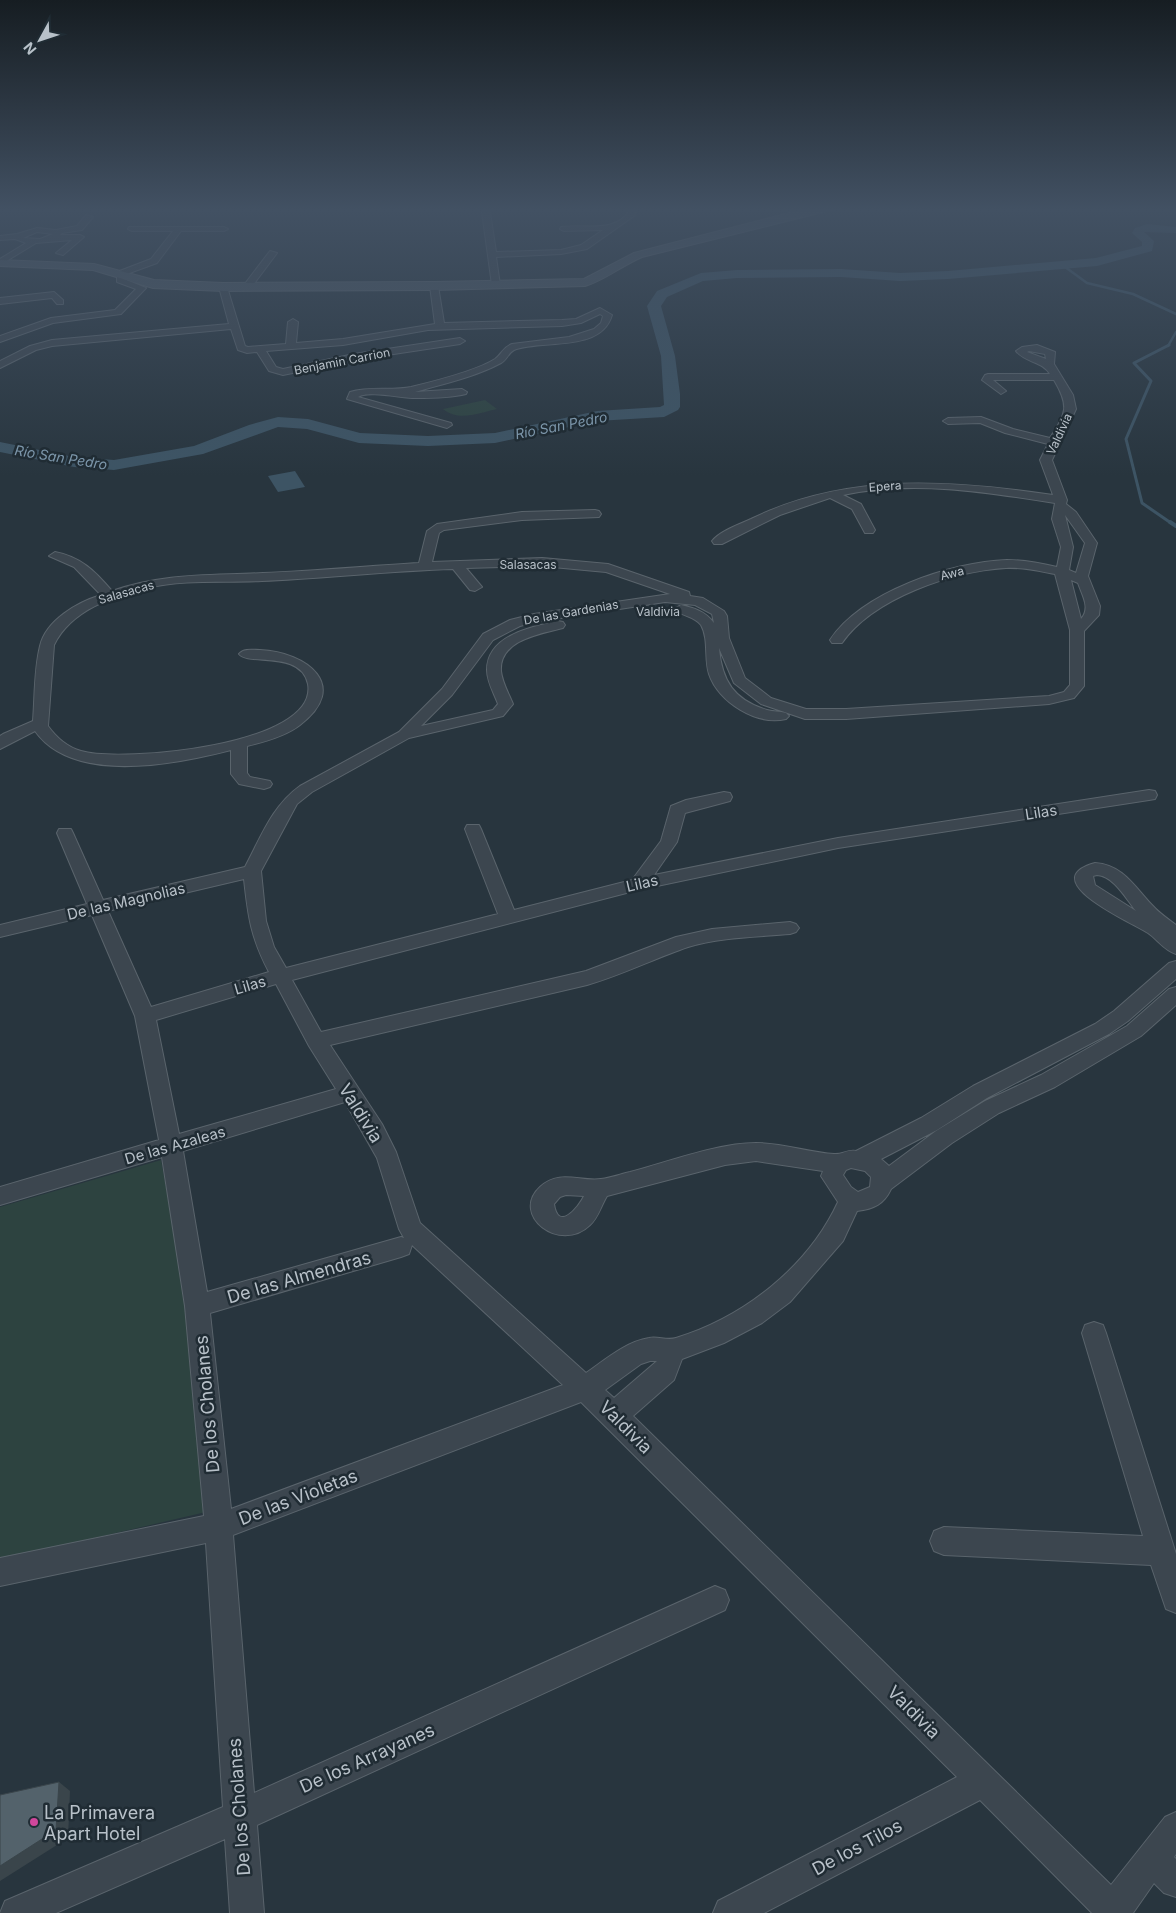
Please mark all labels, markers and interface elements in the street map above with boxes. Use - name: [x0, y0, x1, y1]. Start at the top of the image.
- north arrow: [15, 15, 65, 65]
- text: N: [20, 39, 40, 58]
- street label: Benjamin Carrion: [293, 344, 391, 378]
- water label: Río San Pedro: [513, 408, 609, 442]
- street label: Valdivia: [1043, 411, 1075, 457]
- water label: Río San Pedro: [14, 441, 108, 473]
- street label: Epera: [868, 477, 902, 495]
- street label: Salasacas: [499, 557, 557, 572]
- street label: Awa: [939, 563, 965, 583]
- street label: Salasacas: [96, 577, 156, 607]
- street label: De las Gardenias: [523, 596, 619, 628]
- street label: Valdivia: [636, 604, 680, 619]
- street label: Lilas: [1024, 800, 1058, 824]
- street label: Lilas: [624, 870, 660, 896]
- street label: De las Magnolias: [65, 878, 187, 924]
- street label: Lilas: [232, 971, 268, 999]
- street label: Valdivia: [335, 1079, 387, 1147]
- street label: De las Azaleas: [122, 1122, 228, 1168]
- street label: De las Almendras: [225, 1246, 373, 1308]
- street label: De los Cholanes: [191, 1334, 223, 1474]
- street label: Valdivia: [595, 1396, 657, 1458]
- street label: De las Violetas: [236, 1465, 360, 1529]
- street label: Valdivia: [883, 1681, 945, 1743]
- street label: De los Arrayanes: [296, 1719, 438, 1797]
- street label: De los Cholanes: [224, 1737, 254, 1877]
- place label: La Primavera Apart Hotel: [44, 1802, 155, 1844]
- street label: De los Tilos: [808, 1815, 906, 1879]
- marker: La Primavera Apart Hotel: [28, 1816, 40, 1828]

